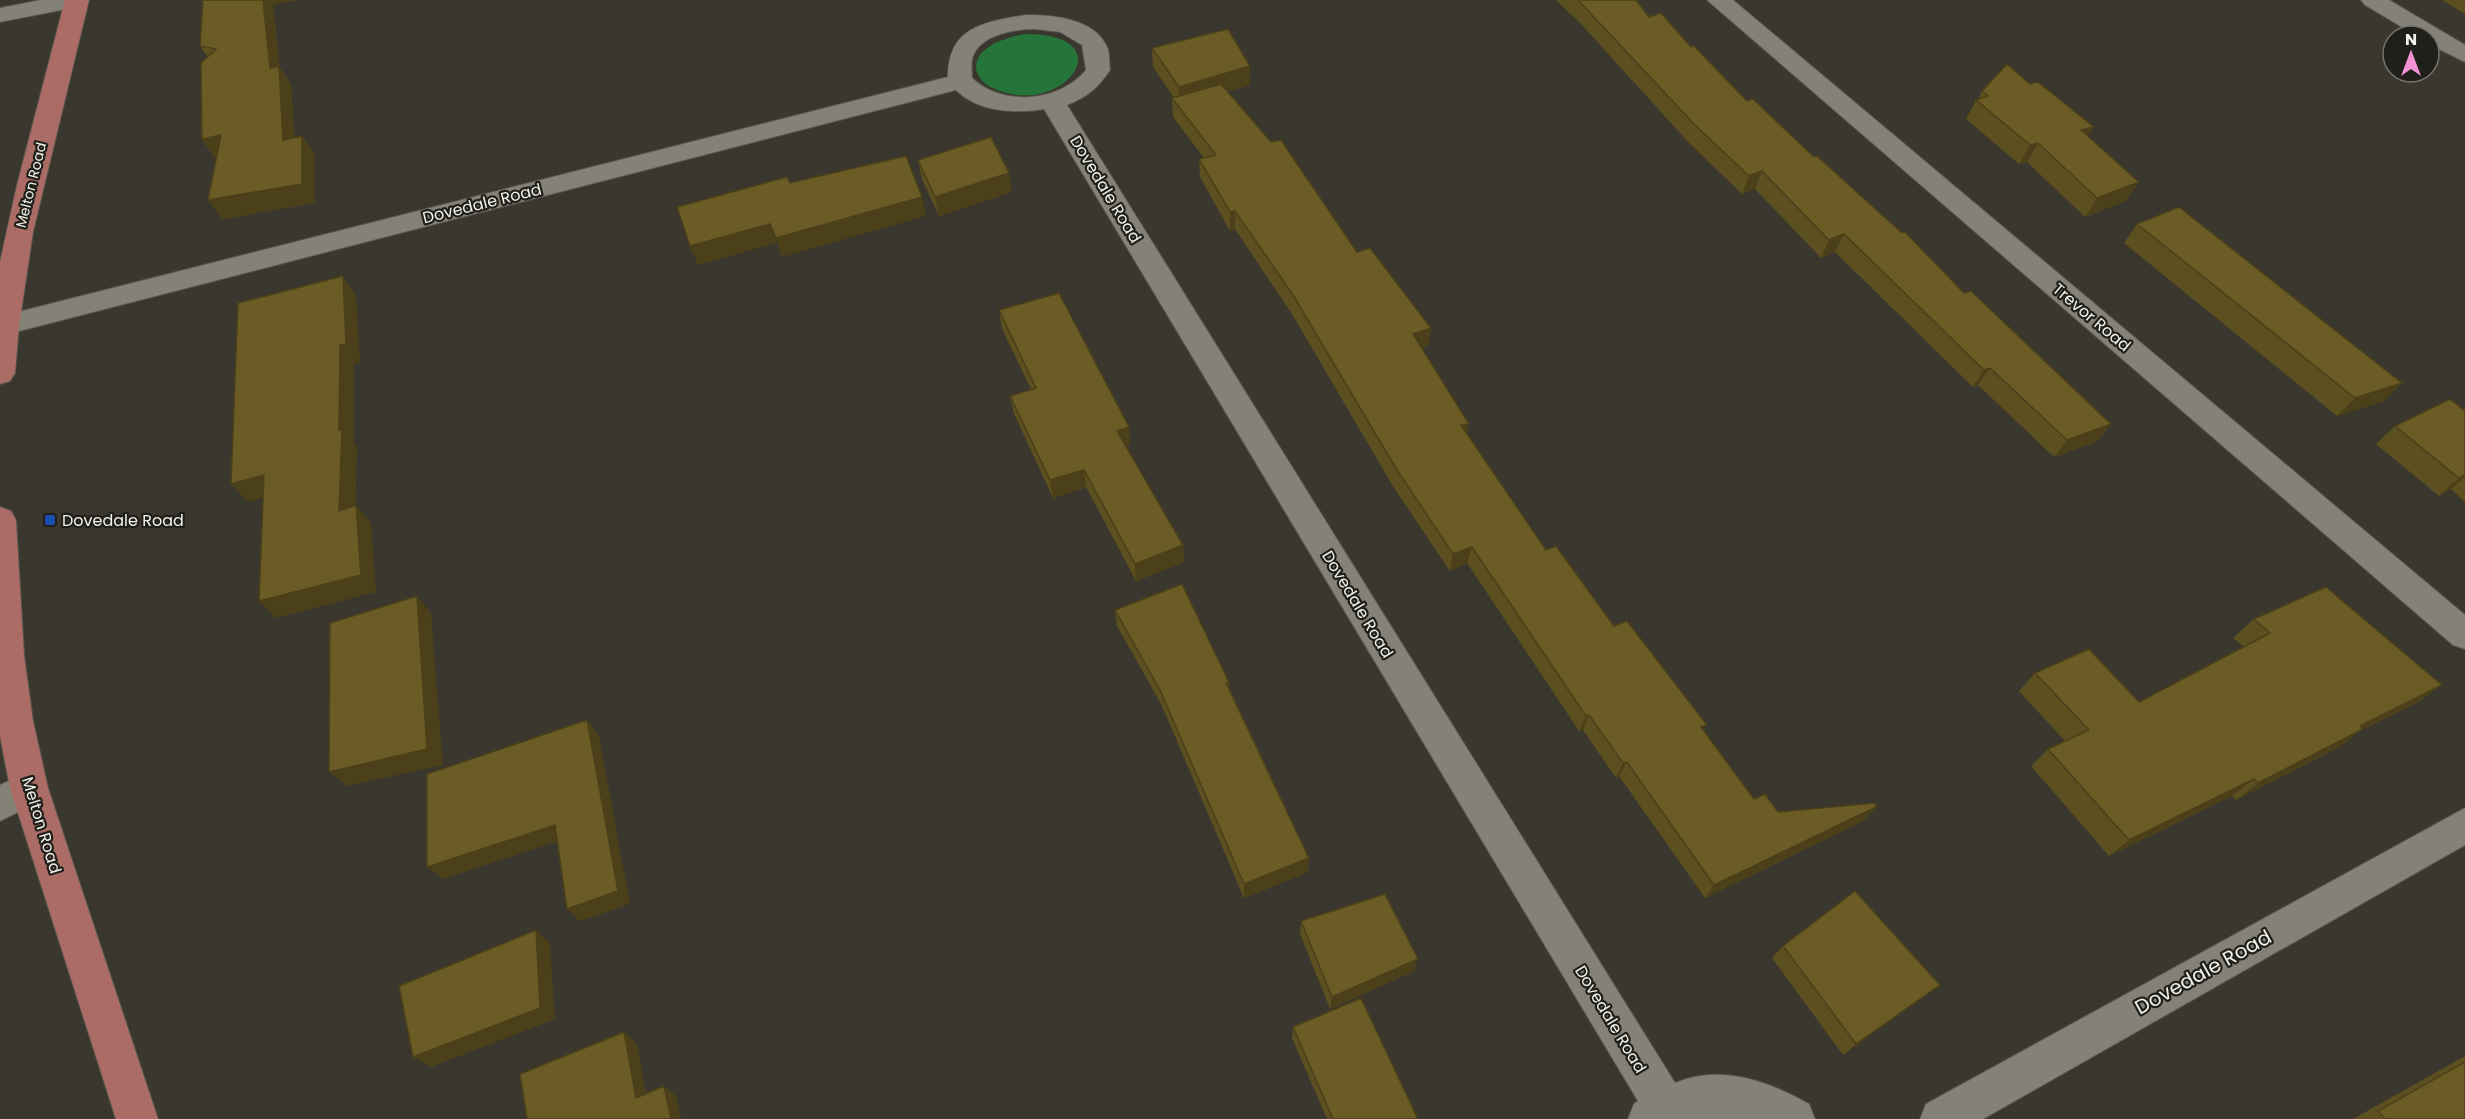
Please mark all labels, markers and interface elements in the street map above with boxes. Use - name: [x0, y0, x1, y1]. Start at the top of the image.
- north arrow: [2381, 24, 2441, 84]
- text: N: [2405, 28, 2417, 51]
- street label: Dovedale Road: [1064, 131, 1147, 247]
- street label: Melton Road: [11, 140, 51, 230]
- street label: Dovedale Road: [420, 178, 544, 229]
- street label: Trevor Road: [2048, 278, 2136, 357]
- place label: Dovedale Road: [62, 509, 184, 532]
- marker: Dovedale Road: [43, 513, 57, 527]
- street label: Dovedale Road: [1316, 546, 1399, 662]
- street label: Melton Road: [16, 774, 67, 876]
- street label: Dovedale Road: [2130, 923, 2276, 1021]
- street label: Dovedale Road: [1569, 961, 1652, 1077]

